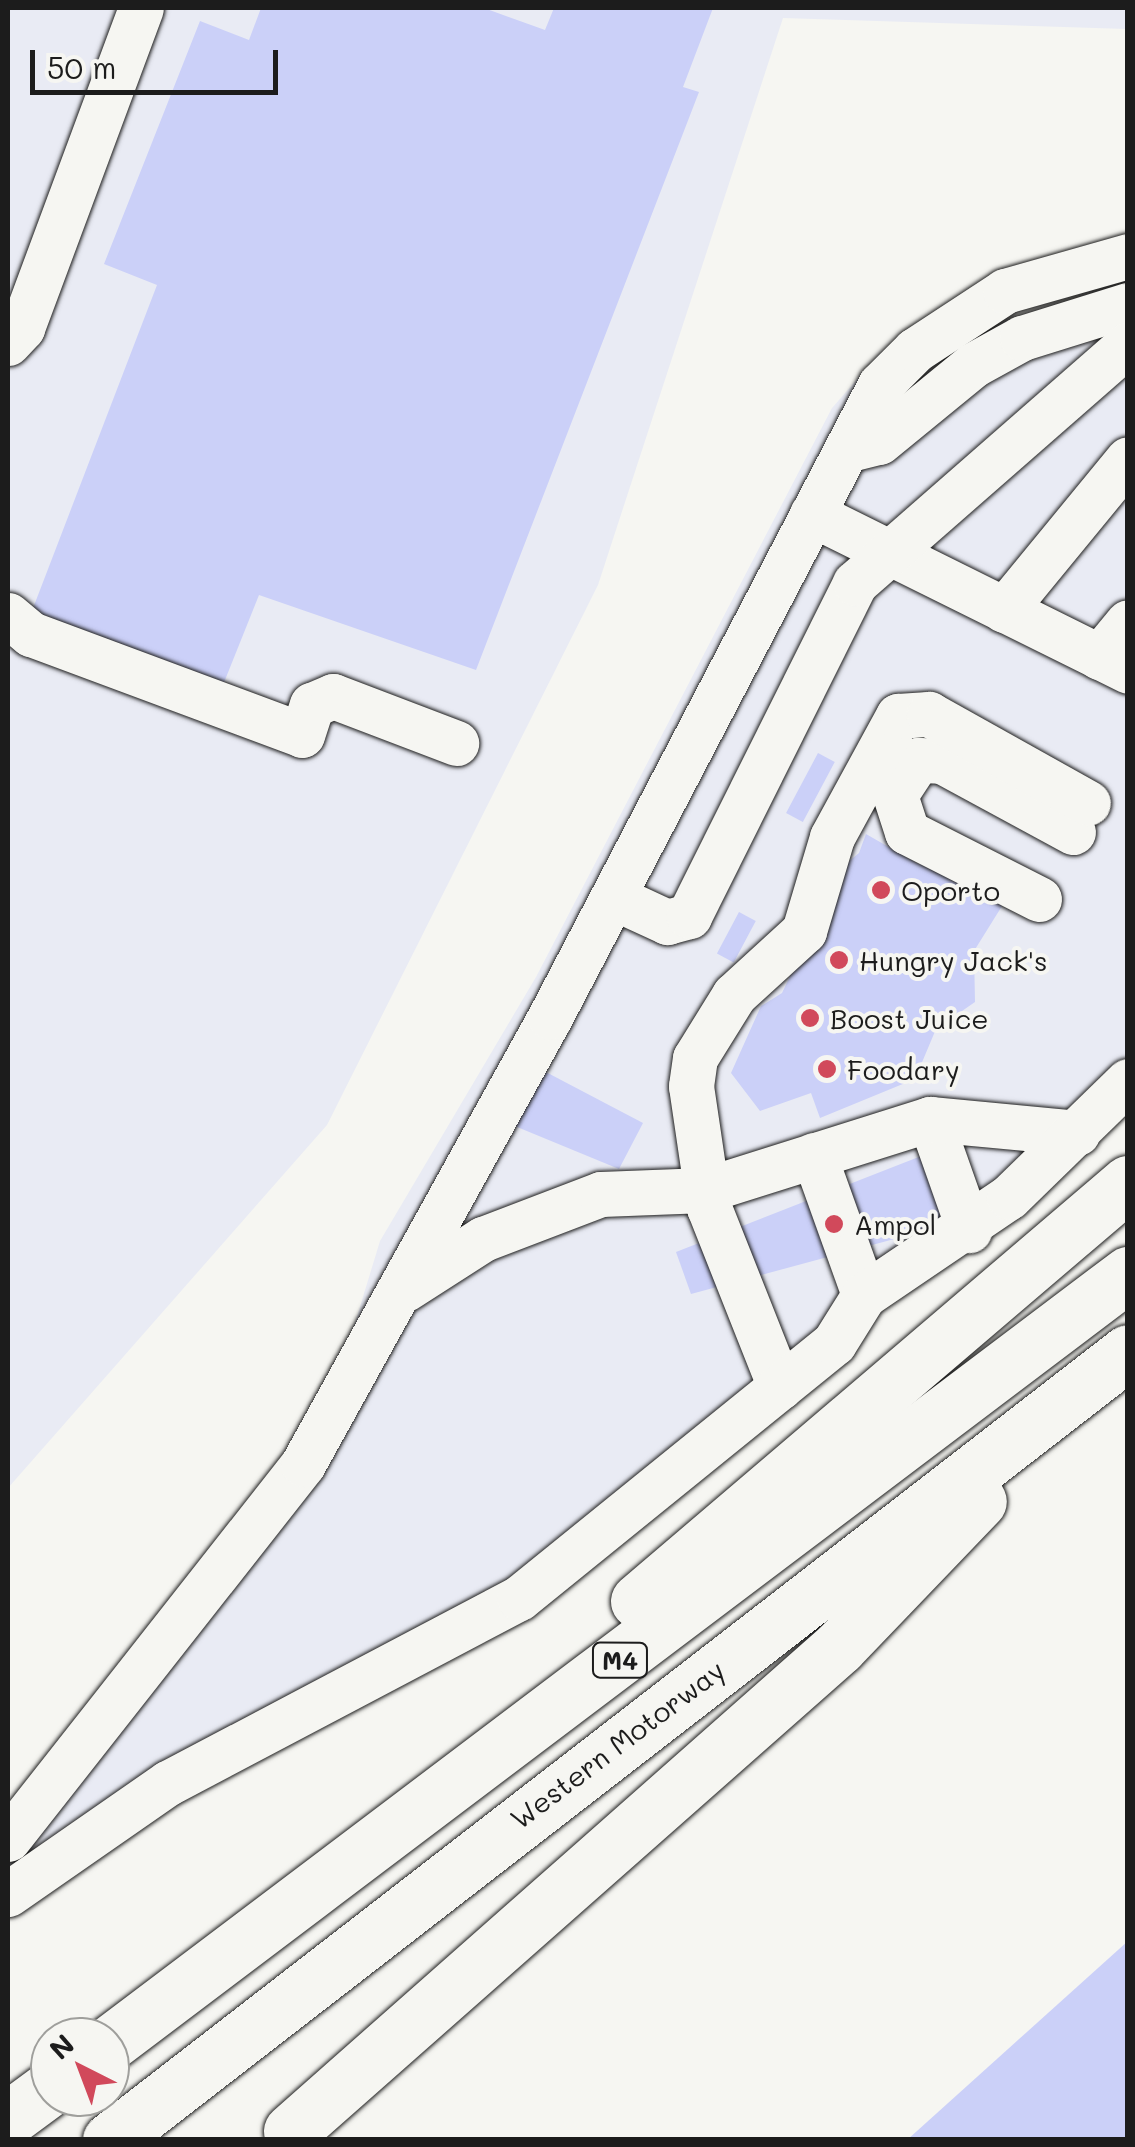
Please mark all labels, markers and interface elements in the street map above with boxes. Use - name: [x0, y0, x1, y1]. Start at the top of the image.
- scale bar: [35, 30, 282, 92]
- text: 50 m: [47, 47, 117, 87]
- place label: Oporto: [901, 873, 1000, 907]
- marker: Oporto: [870, 879, 892, 901]
- place label: Hungry Jack's: [859, 943, 1048, 977]
- marker: Hungry Jack's: [828, 949, 850, 971]
- place label: Boost Juice: [830, 1001, 989, 1035]
- marker: Boost Juice: [799, 1007, 821, 1029]
- place label: Foodary: [847, 1052, 960, 1086]
- marker: Foodary: [816, 1058, 838, 1080]
- place label: Ampol: [854, 1207, 937, 1241]
- marker: Ampol: [823, 1213, 845, 1235]
- road number: M4: [590, 1640, 650, 1680]
- street label: Western Motorway: [503, 1653, 731, 1835]
- north arrow: [30, 2017, 130, 2117]
- text: N: [41, 2026, 81, 2067]

